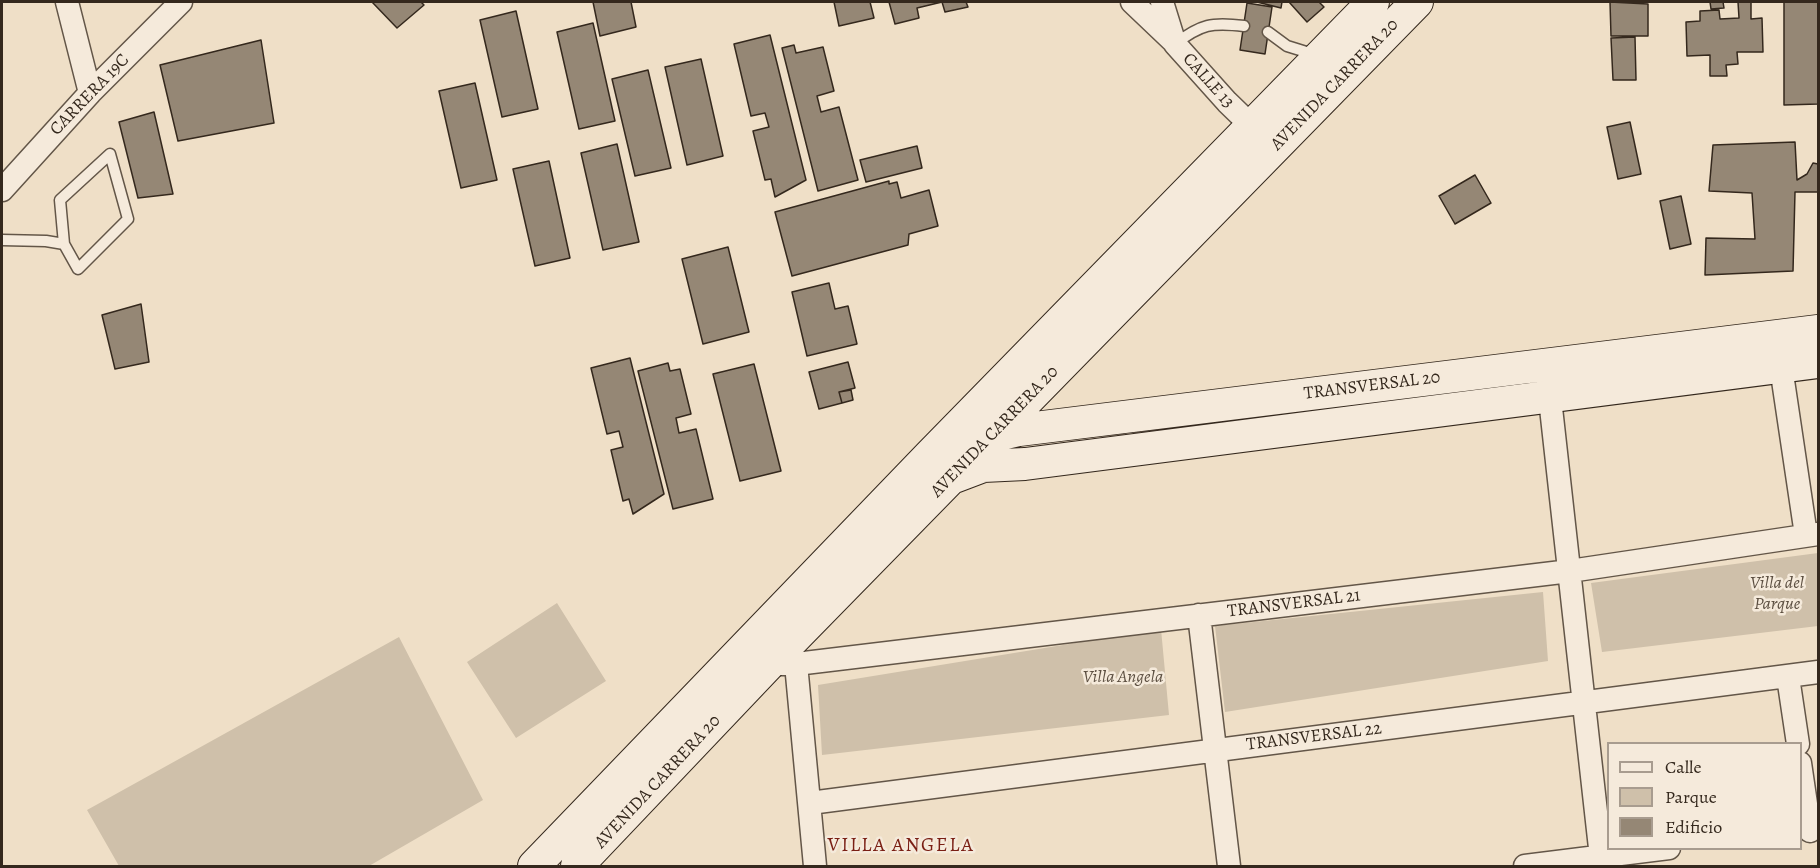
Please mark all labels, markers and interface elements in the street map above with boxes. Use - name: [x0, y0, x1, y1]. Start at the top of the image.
- street label: AVENIDA CARRERA 20: [1266, 15, 1404, 155]
- street label: CALLE 13: [1178, 49, 1238, 113]
- street label: CARRERA 19C: [46, 50, 134, 140]
- street label: AVENIDA CARRERA 20: [926, 362, 1064, 502]
- street label: TRANSVERSAL 20: [1303, 367, 1441, 405]
- park label: Villa del Parque: [1750, 573, 1804, 616]
- street label: TRANSVERSAL 21: [1226, 585, 1362, 623]
- park label: Villa Angela: [1083, 667, 1163, 689]
- street label: AVENIDA CARRERA 20: [590, 711, 726, 853]
- street label: TRANSVERSAL 22: [1245, 718, 1383, 756]
- legend: [1607, 742, 1802, 850]
- text: Calle: [1665, 755, 1702, 779]
- text: Parque: [1665, 785, 1717, 809]
- text: Edificio: [1665, 815, 1722, 839]
- district label: VILLA ANGELA: [828, 834, 974, 858]

